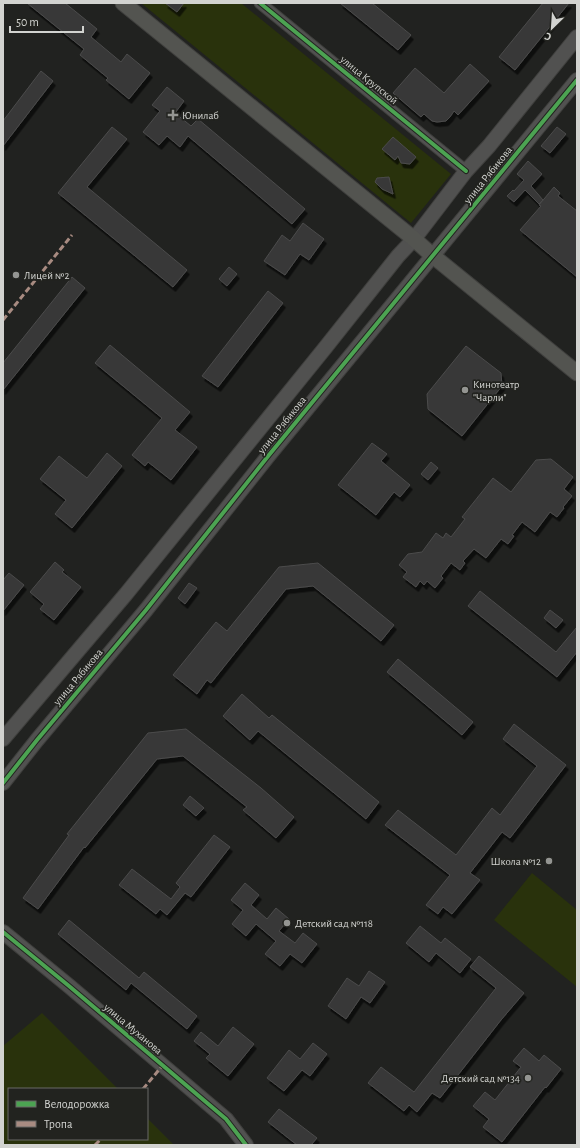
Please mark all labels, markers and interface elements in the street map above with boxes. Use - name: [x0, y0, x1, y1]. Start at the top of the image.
- scale bar: [10, 8, 83, 34]
- north arrow: [532, 8, 572, 48]
- text: 50 m: [16, 16, 39, 28]
- text: С: [543, 30, 553, 43]
- street label: улица Крупской: [337, 53, 400, 106]
- marker: Юнилаб: [167, 109, 179, 121]
- place label: Юнилаб: [182, 110, 219, 121]
- street label: улица Рябикова: [461, 144, 514, 206]
- marker: Лицей №2: [11, 270, 21, 280]
- place label: Лицей №2: [24, 270, 69, 281]
- place label: Кинотеатр "Чарли": [473, 379, 520, 403]
- marker: Кинотеатр "Чарли": [460, 385, 470, 395]
- street label: улица Рябикова: [255, 394, 308, 456]
- street label: улица Рябикова: [51, 647, 105, 708]
- place label: Школа №12: [490, 856, 541, 867]
- marker: Школа №12: [544, 856, 554, 866]
- marker: Детский сад №118: [282, 918, 292, 928]
- place label: Детский сад №118: [295, 918, 373, 929]
- street label: улица Муханова: [101, 1001, 164, 1056]
- place label: Детский сад №134: [441, 1073, 520, 1084]
- marker: Детский сад №134: [523, 1073, 533, 1083]
- legend: [8, 1088, 148, 1140]
- text: Велодорожка: [44, 1098, 110, 1110]
- text: Тропа: [44, 1118, 73, 1130]

